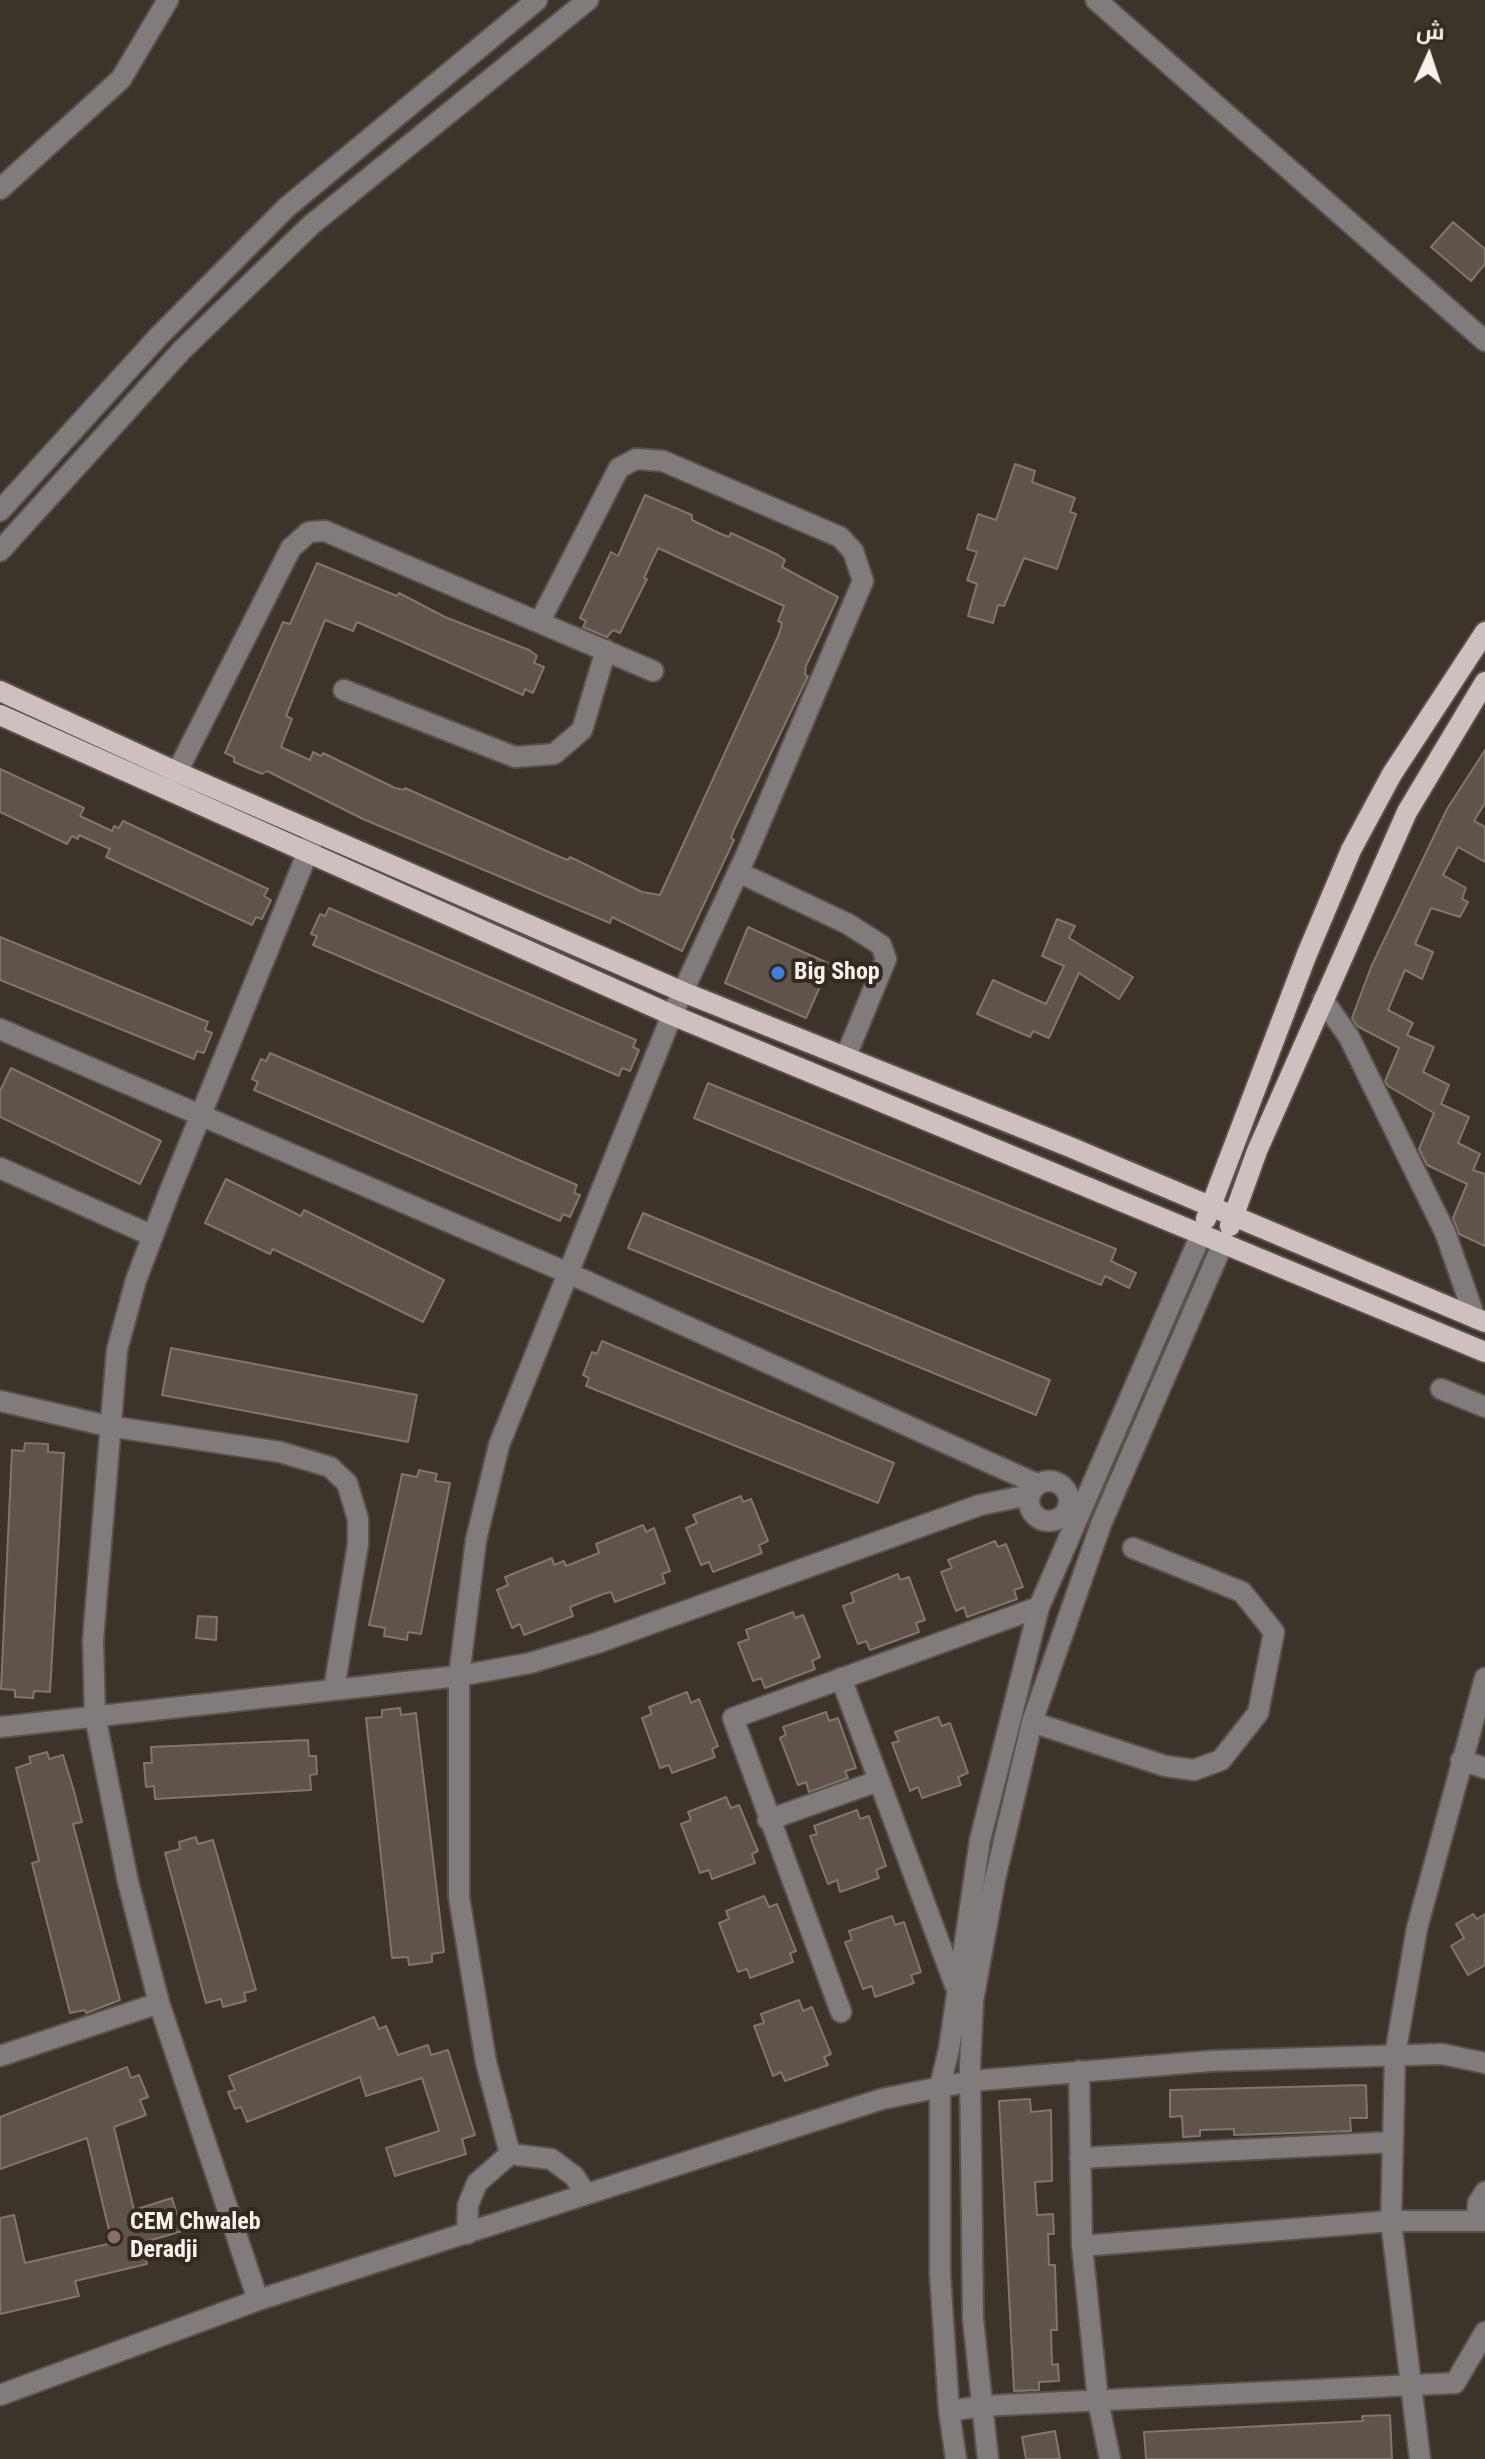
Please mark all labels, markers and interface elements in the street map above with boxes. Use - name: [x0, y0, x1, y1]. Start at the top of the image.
- north arrow: [1389, 16, 1469, 96]
- text: ش: [1416, 18, 1445, 45]
- place label: Big Shop: [794, 959, 880, 987]
- marker: Big Shop: [769, 964, 787, 982]
- place label: CEM Chwaleb Deradji: [130, 2209, 261, 2265]
- marker: CEM Chwaleb Deradji: [105, 2228, 123, 2246]

